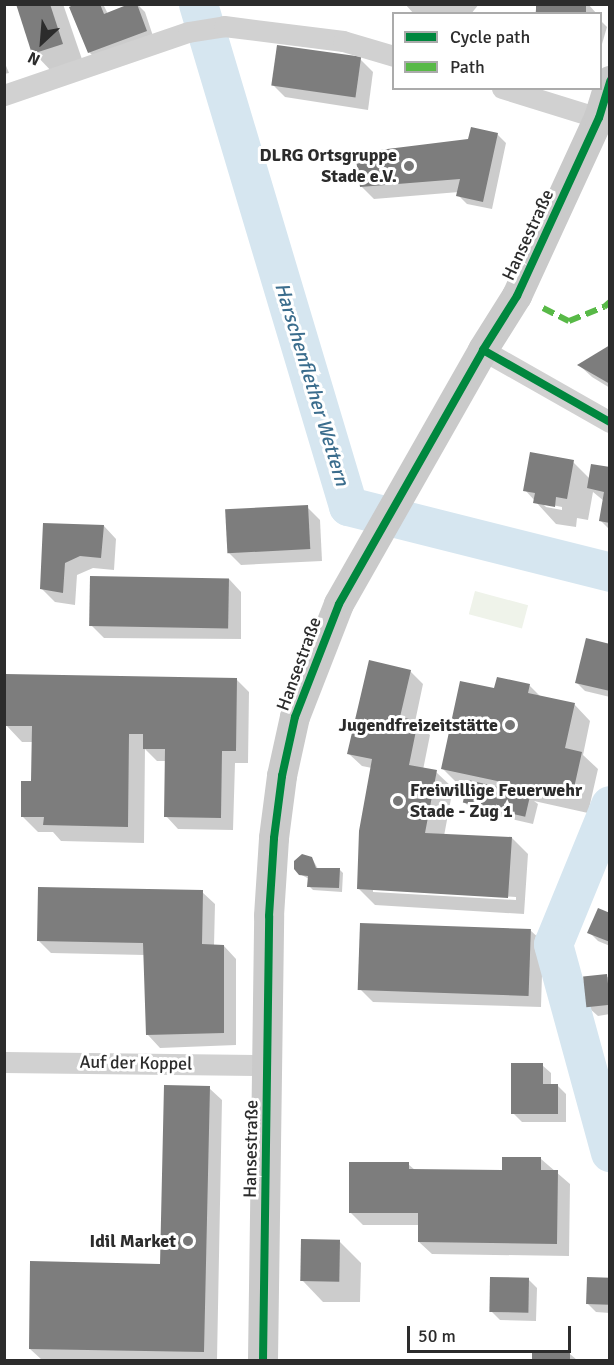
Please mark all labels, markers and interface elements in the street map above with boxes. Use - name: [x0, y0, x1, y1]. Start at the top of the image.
- north arrow: [12, 12, 72, 72]
- legend: [392, 12, 602, 90]
- text: Cycle path: [450, 26, 530, 48]
- text: N: [25, 47, 44, 70]
- text: Path: [450, 56, 485, 78]
- place label: DLRG Ortsgruppe Stade e.V.: [259, 145, 397, 188]
- marker: DLRG Ortsgruppe Stade e.V.: [402, 159, 416, 173]
- street label: Hansestraße: [497, 186, 559, 284]
- water label: Harschenflether Wettern: [270, 280, 354, 488]
- street label: Hansestraße: [272, 614, 326, 714]
- place label: Jugendfreizeitstätte: [338, 714, 498, 736]
- marker: Jugendfreizeitstätte: [503, 718, 517, 732]
- place label: Freiwillige Feuerwehr Stade - Zug 1: [410, 780, 582, 822]
- marker: Freiwillige Feuerwehr Stade - Zug 1: [391, 794, 405, 808]
- street label: Auf der Koppel: [79, 1051, 193, 1075]
- street label: Hansestraße: [239, 1100, 263, 1198]
- place label: Idil Market: [90, 1230, 176, 1252]
- marker: Idil Market: [181, 1234, 195, 1248]
- scale bar: [410, 1314, 574, 1352]
- text: 50 m: [418, 1325, 456, 1347]

